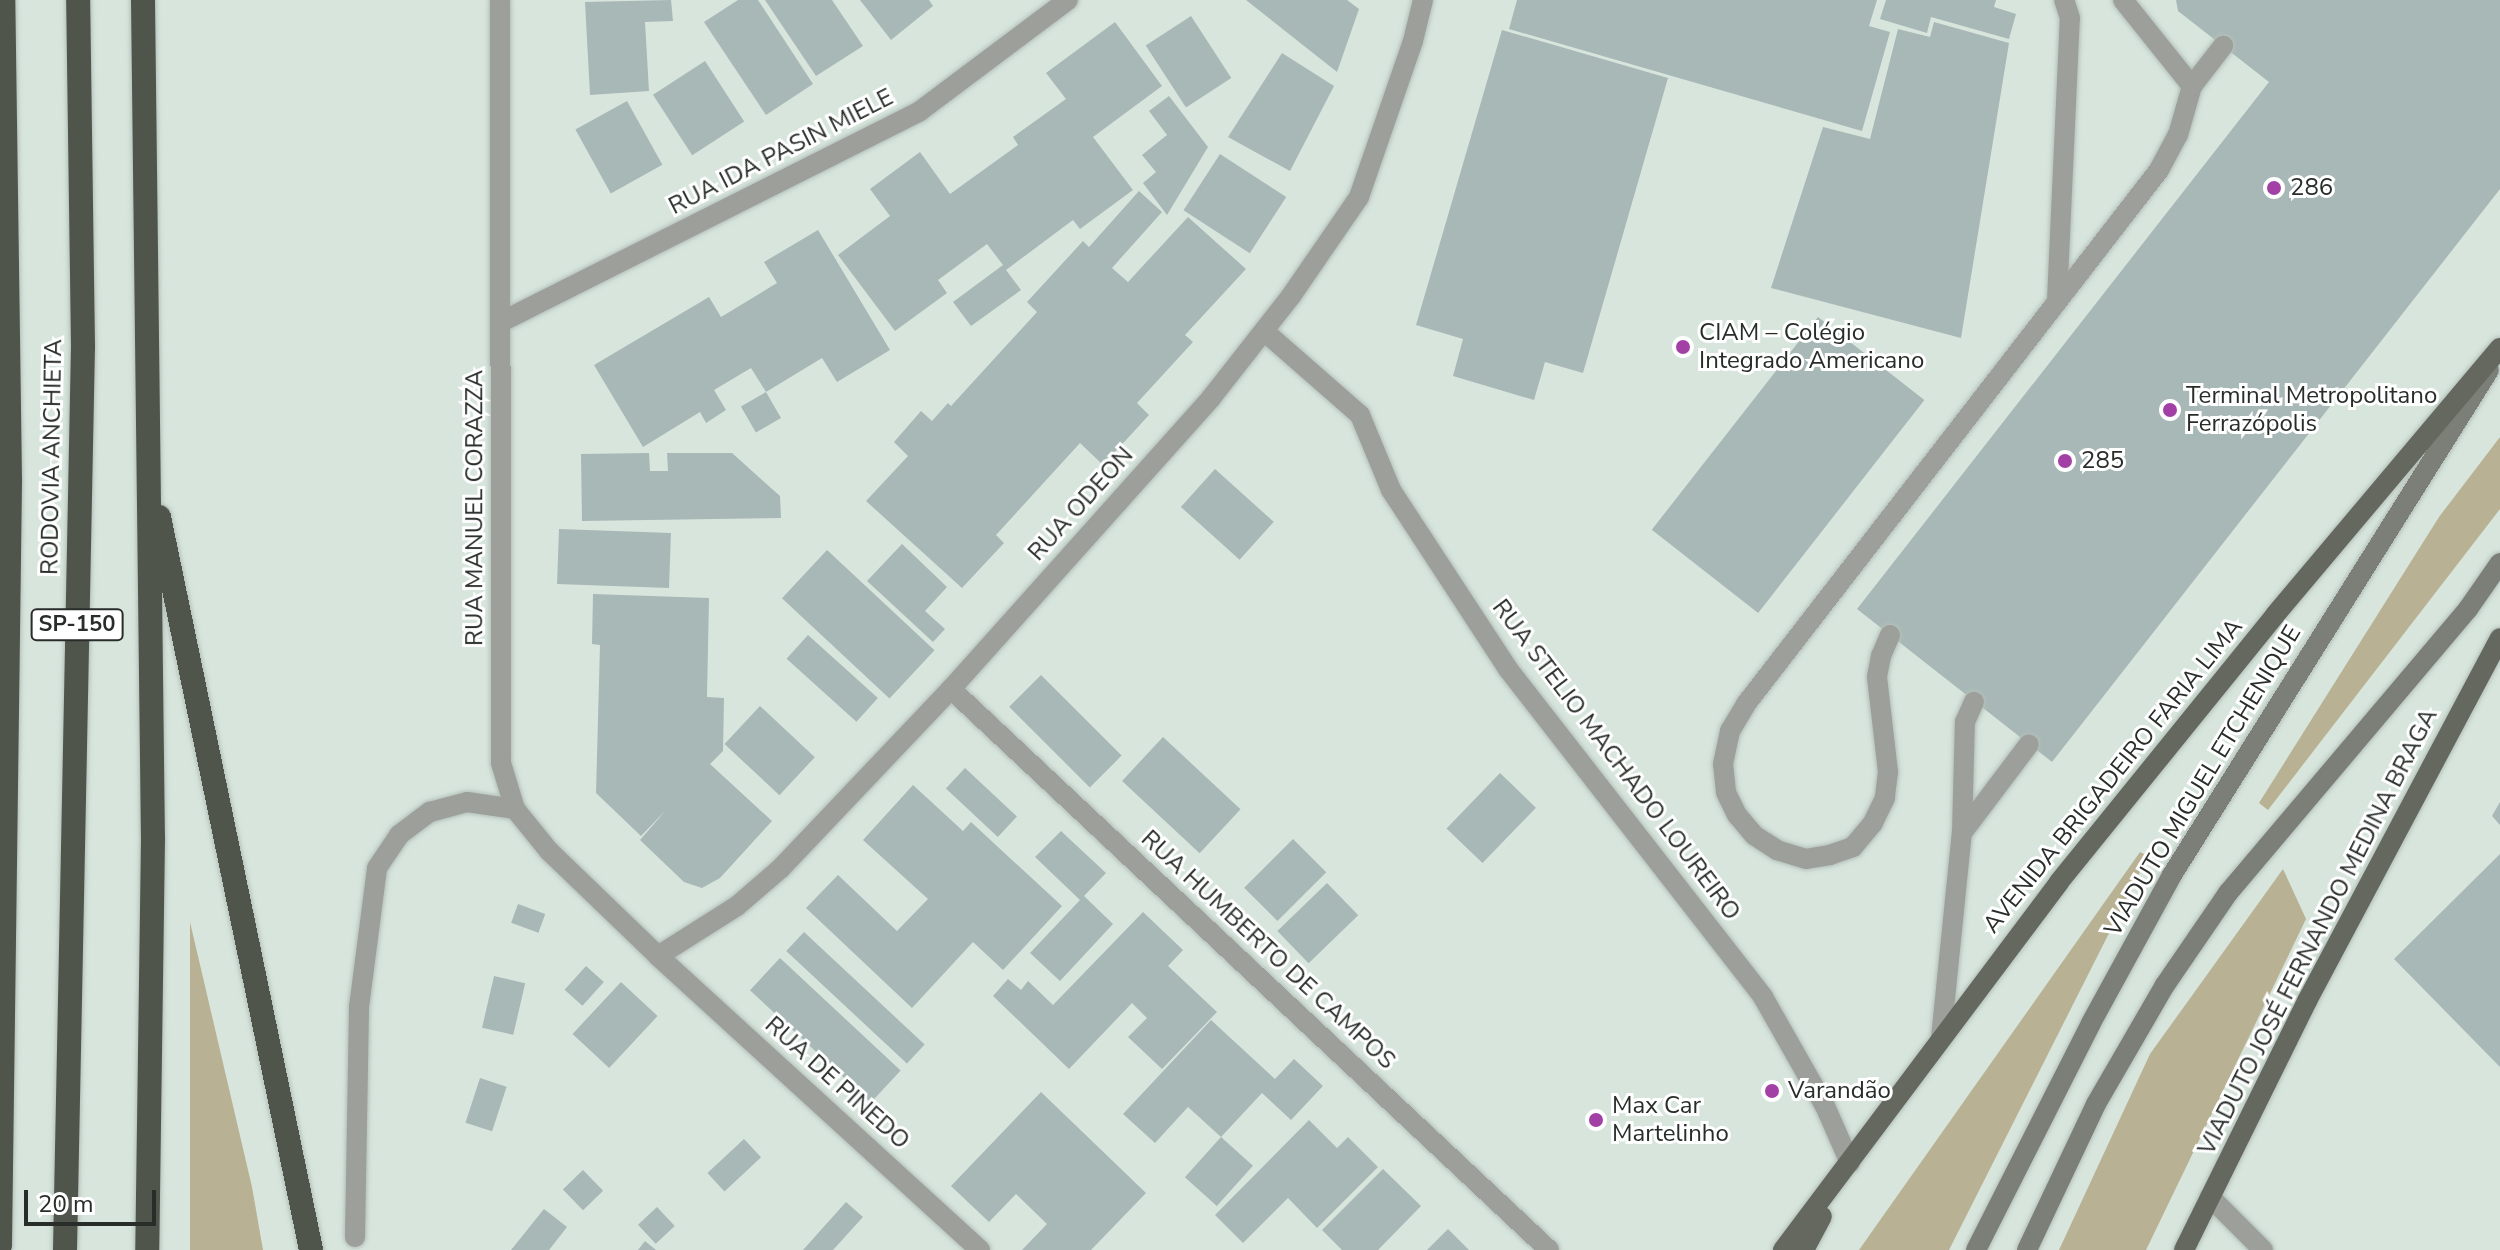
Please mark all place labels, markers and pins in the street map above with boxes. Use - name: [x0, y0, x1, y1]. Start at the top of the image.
- place label: 286: [2290, 174, 2333, 202]
- marker: 286: [2265, 179, 2283, 197]
- place label: CIAM – Colégio Integrado Americano: [1699, 319, 1924, 375]
- marker: CIAM – Colégio Integrado Americano: [1674, 338, 1692, 356]
- place label: Terminal Metropolitano Ferrazópolis: [2186, 382, 2437, 438]
- marker: Terminal Metropolitano Ferrazópolis: [2161, 401, 2179, 419]
- place label: 285: [2081, 447, 2124, 475]
- marker: 285: [2056, 452, 2074, 470]
- place label: Varandão: [1788, 1077, 1891, 1105]
- marker: Varandão: [1763, 1082, 1781, 1100]
- place label: Max Car Martelinho: [1612, 1092, 1729, 1148]
- marker: Max Car Martelinho: [1587, 1111, 1605, 1129]

